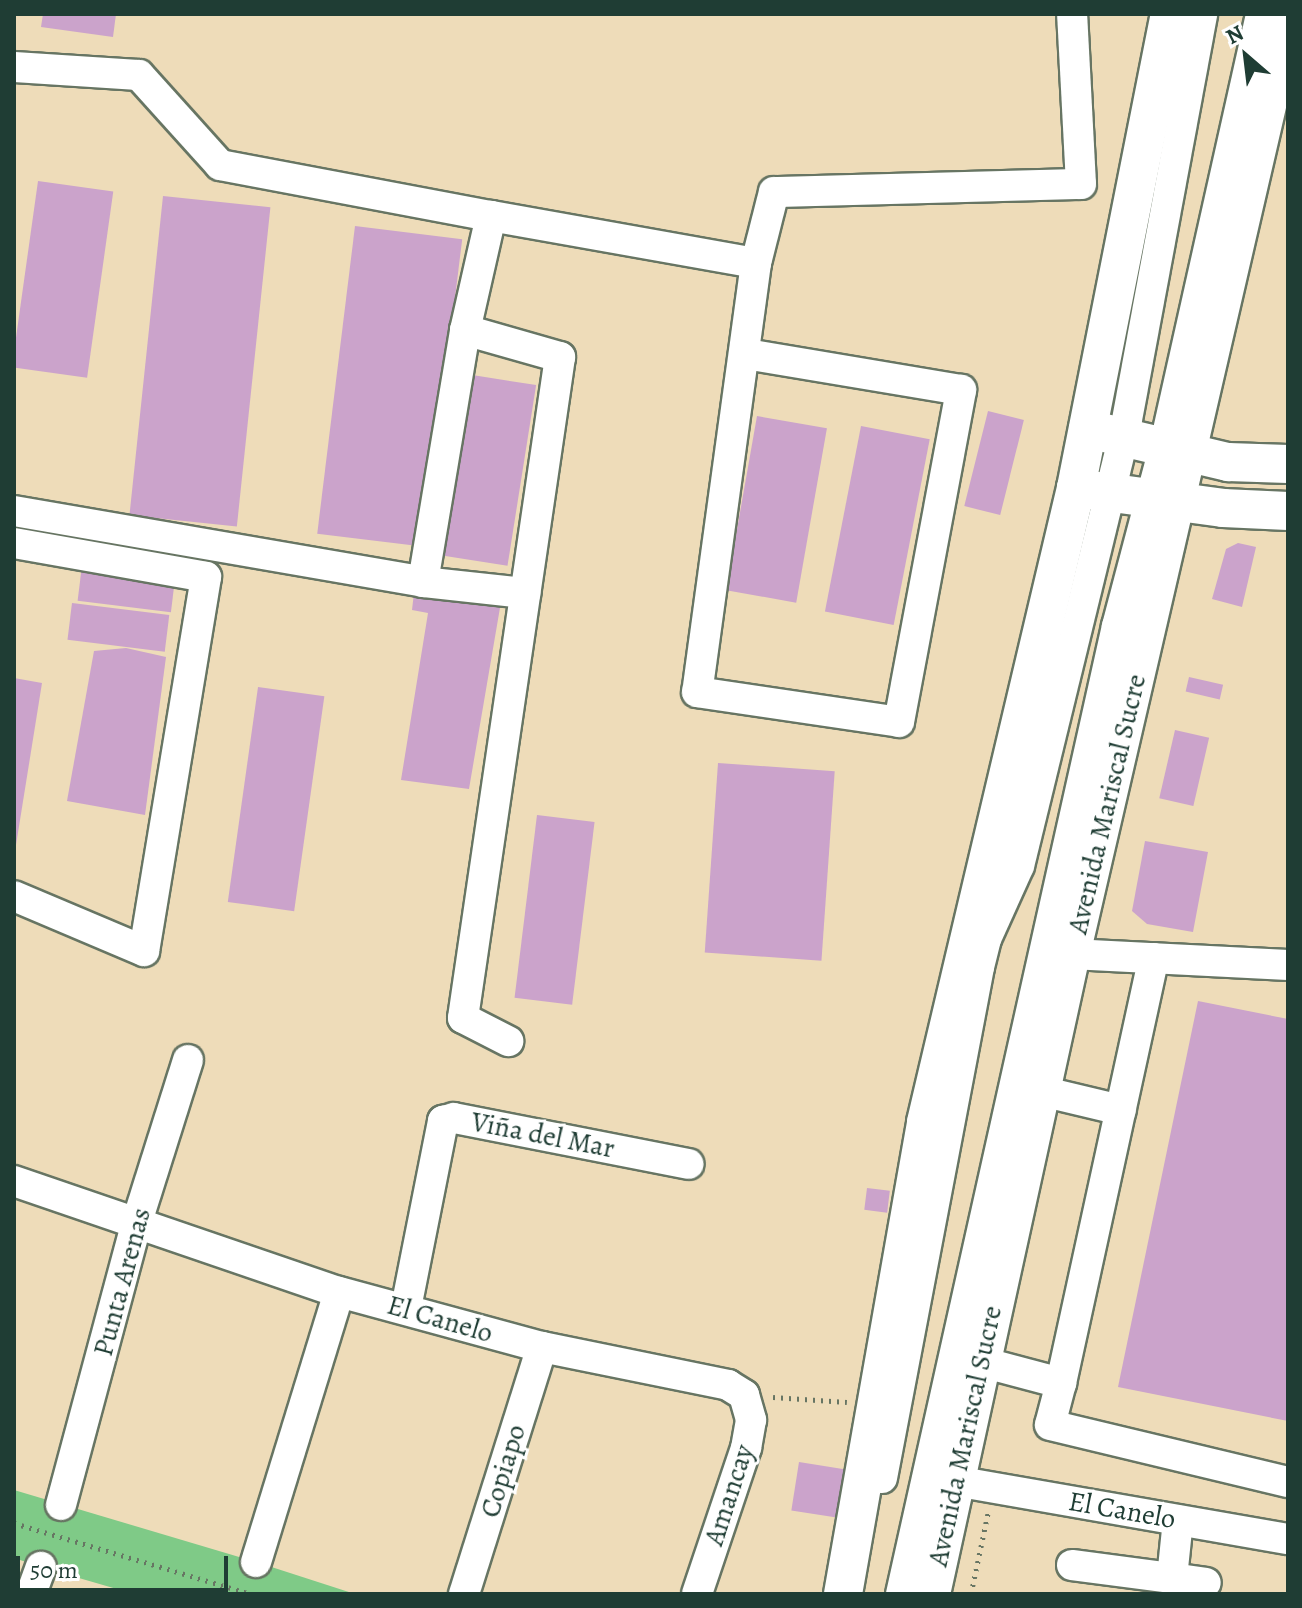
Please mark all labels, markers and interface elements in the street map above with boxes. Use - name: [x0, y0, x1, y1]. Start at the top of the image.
- north arrow: [1206, 16, 1286, 96]
- text: N: [1221, 18, 1249, 52]
- street label: Avenida Mariscal Sucre: [1061, 671, 1153, 937]
- street label: Viña del Mar: [468, 1105, 618, 1165]
- street label: Punta Arenas: [86, 1204, 158, 1360]
- street label: El Canelo: [383, 1288, 497, 1350]
- street label: Avenida Mariscal Sucre: [921, 1303, 1009, 1569]
- street label: Copiapo: [473, 1420, 533, 1522]
- street label: Amancay: [697, 1440, 761, 1550]
- street label: El Canelo: [1066, 1484, 1178, 1536]
- scale bar: [20, 1540, 232, 1590]
- text: 50 m: [30, 1554, 78, 1586]

